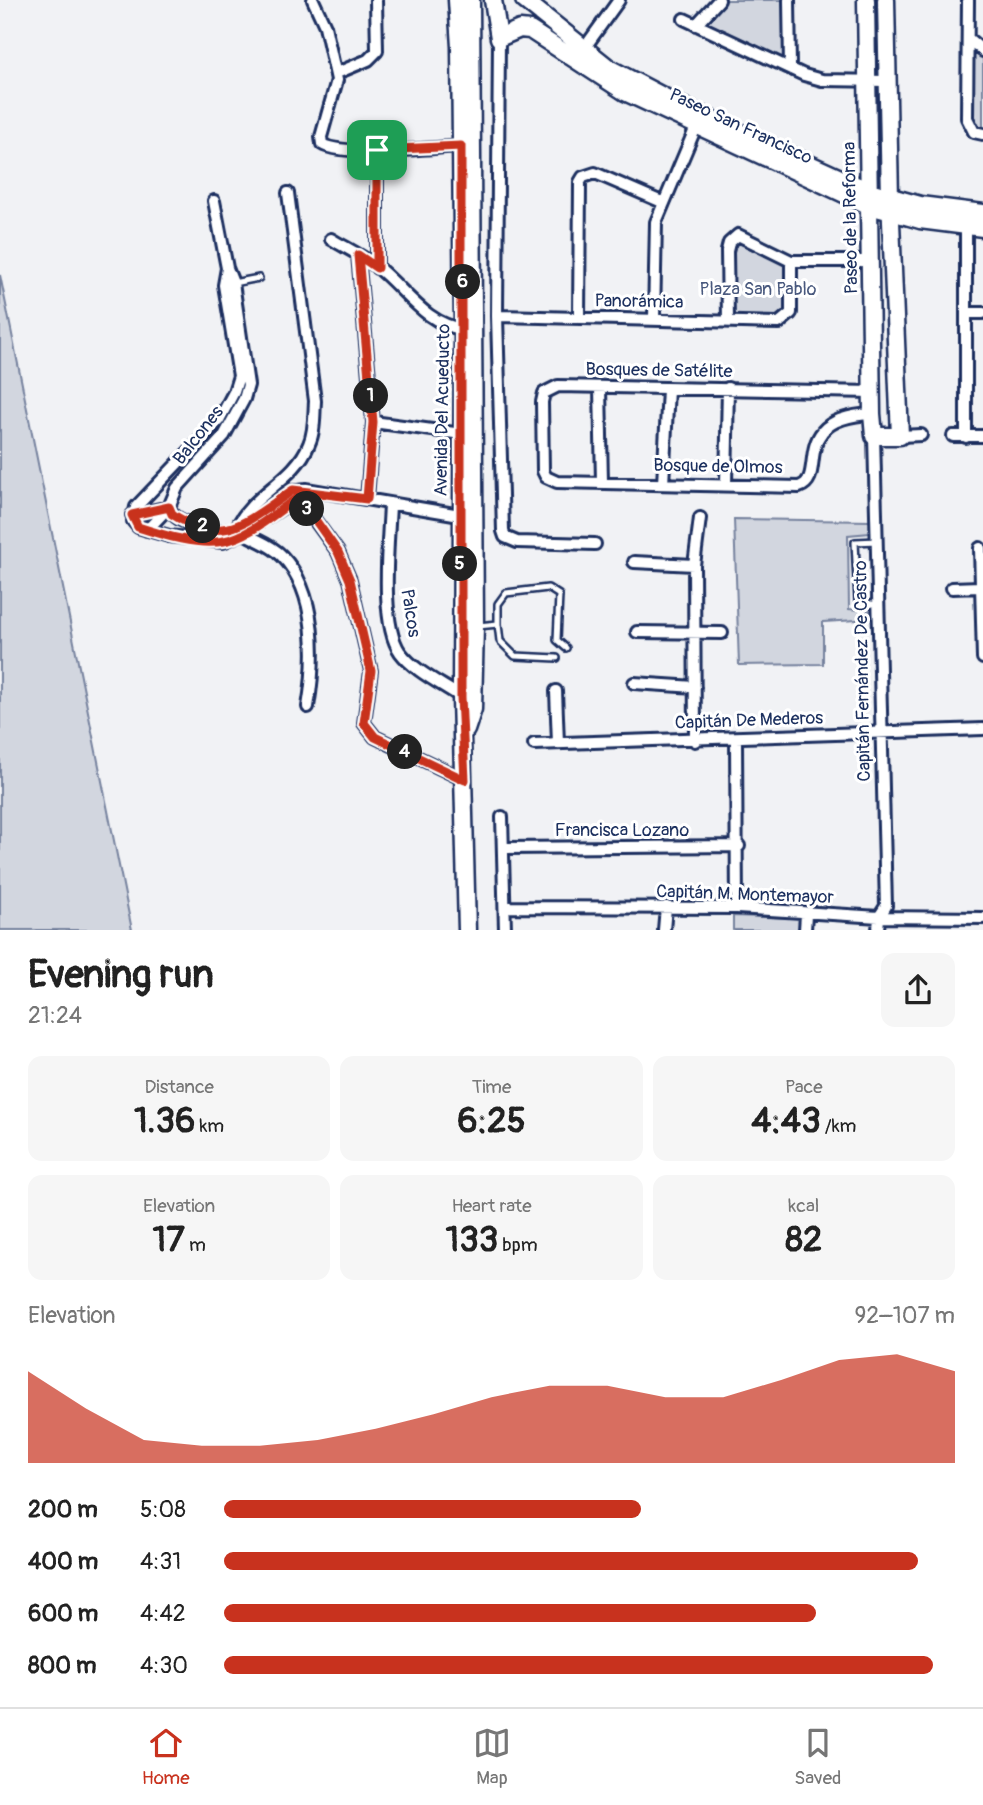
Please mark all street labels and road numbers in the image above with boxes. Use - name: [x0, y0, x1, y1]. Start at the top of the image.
- street label: Paseo San Francisco: [666, 83, 816, 170]
- street label: Paseo de la Reforma: [838, 142, 863, 294]
- street label: Panorámica: [594, 289, 684, 314]
- street label: Avenida Del Acueducto: [429, 323, 456, 497]
- street label: Bosques de Satélite: [585, 358, 733, 383]
- street label: Balcones: [168, 401, 229, 469]
- street label: Bosque de Olmos: [653, 454, 783, 479]
- street label: Capitán Fernández De Castro: [849, 560, 876, 782]
- street label: Palcos: [395, 587, 426, 639]
- street label: Capitán De Mederos: [674, 706, 824, 735]
- street label: Francisca Lozano: [555, 819, 689, 842]
- street label: Capitán M. Montemayor: [656, 880, 835, 909]

